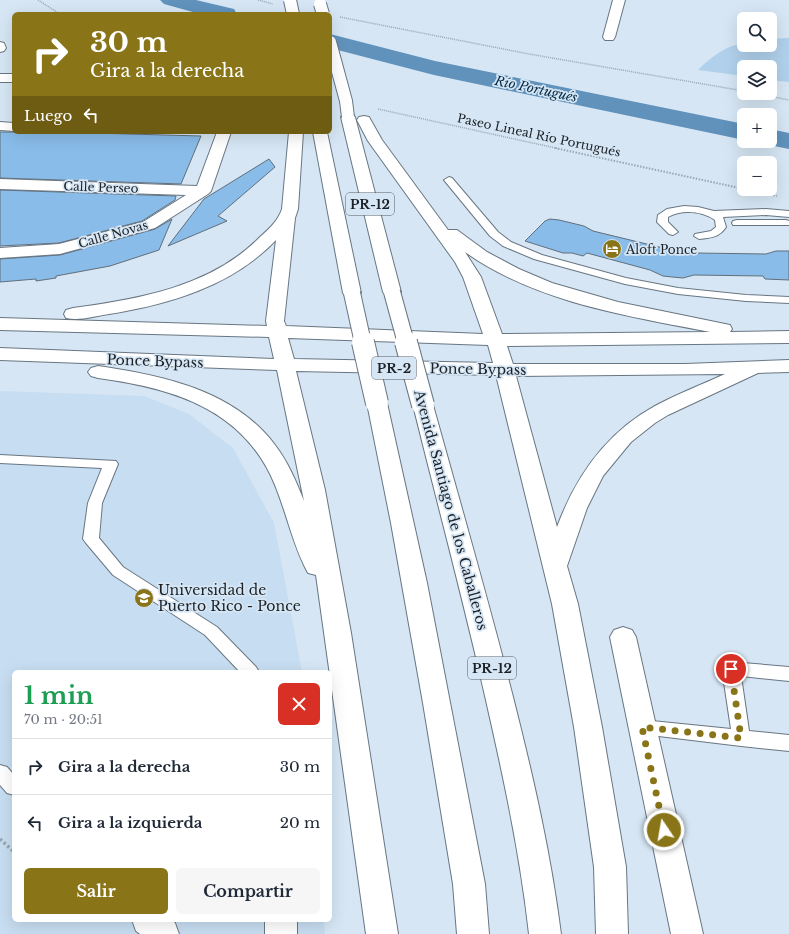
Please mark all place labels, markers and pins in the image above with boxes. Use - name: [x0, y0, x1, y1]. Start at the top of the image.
- hotel icon: Aloft Ponce: [601, 238, 623, 260]
- place label: Aloft Ponce: [625, 242, 697, 257]
- place label: Universidad de Puerto Rico - Ponce: [158, 581, 301, 615]
- school or university icon: Universidad de Puerto Rico - Ponce: [133, 587, 155, 609]
- pin: [714, 652, 748, 686]

